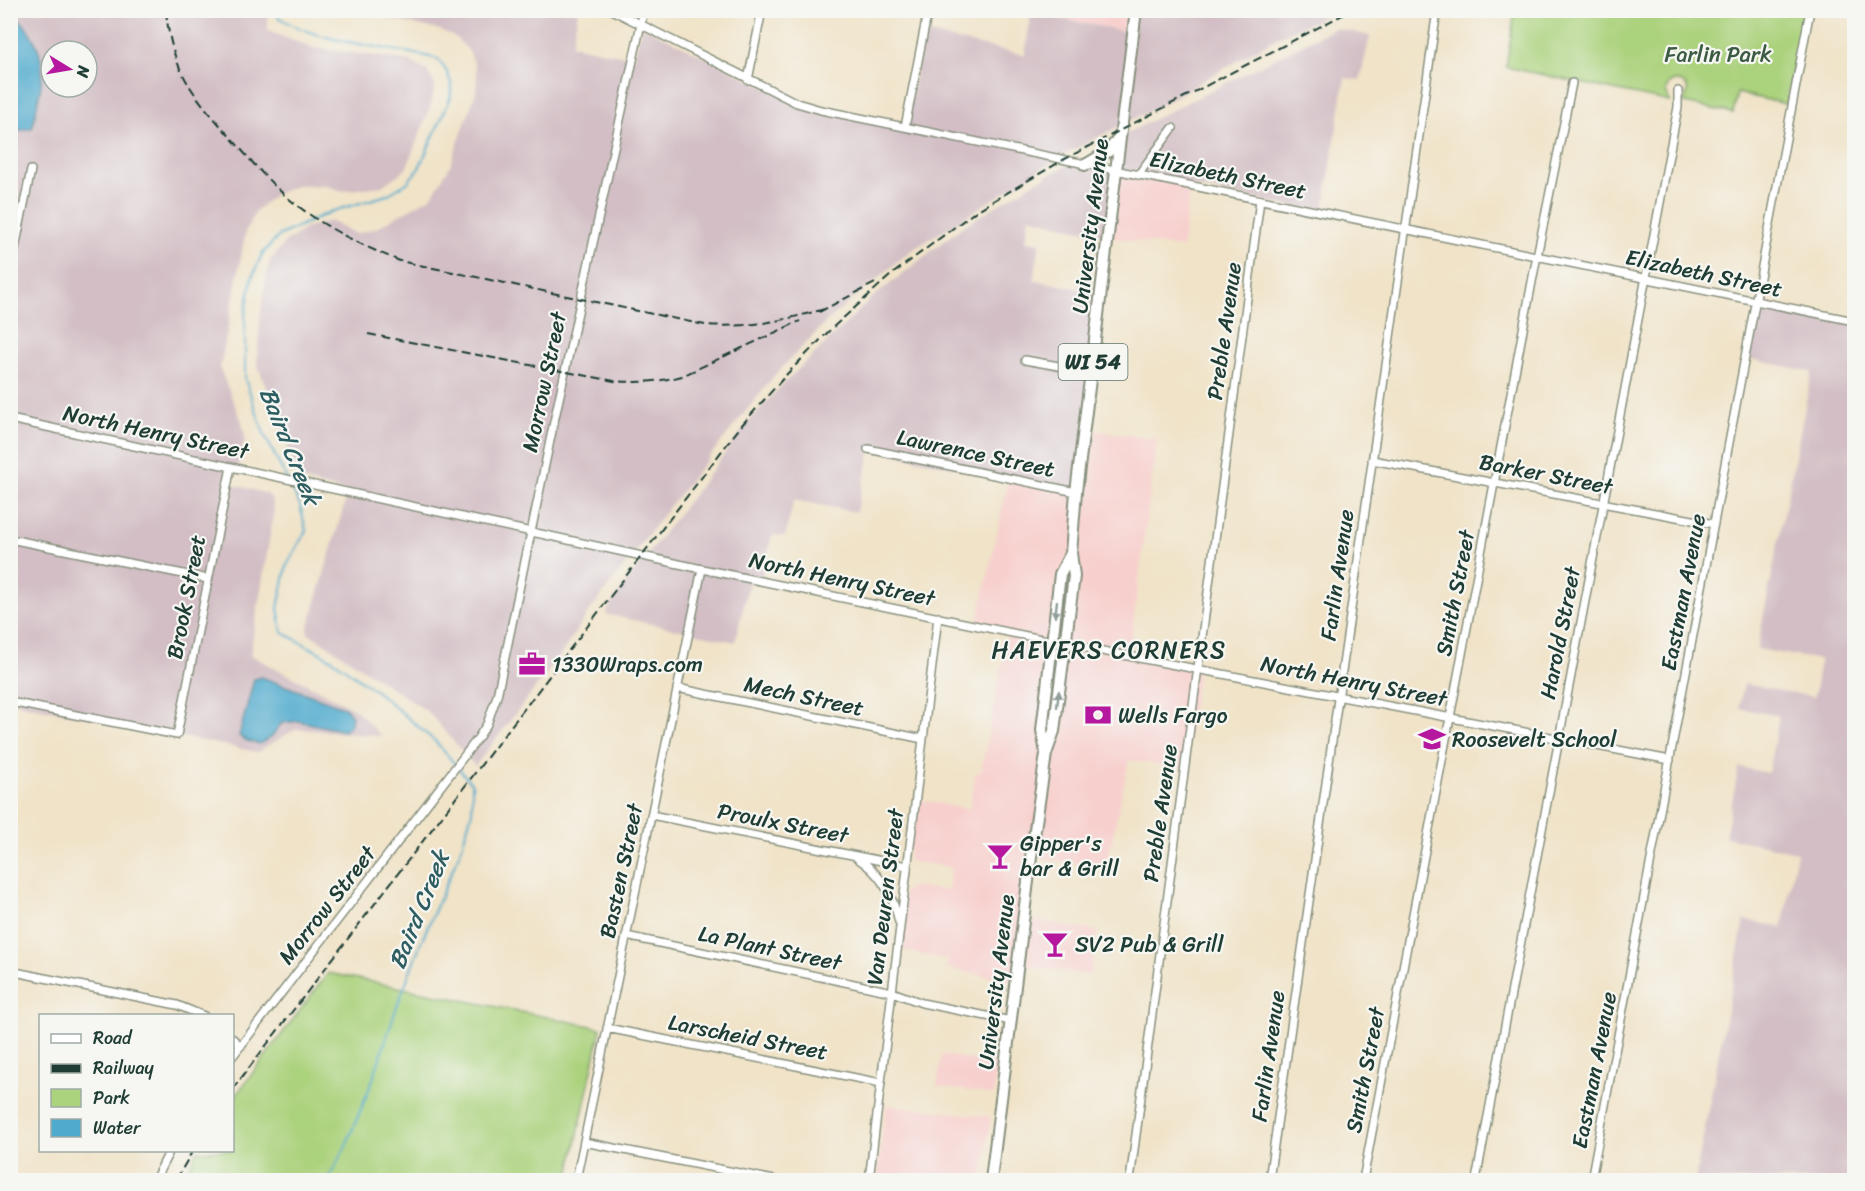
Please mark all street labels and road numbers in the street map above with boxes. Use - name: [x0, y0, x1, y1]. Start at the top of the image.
- street label: University Avenue: [1060, 136, 1120, 316]
- street label: Elizabeth Street: [1146, 139, 1310, 211]
- street label: Elizabeth Street: [1622, 237, 1786, 309]
- street label: Preble Avenue: [1195, 259, 1253, 403]
- street label: Morrow Street: [510, 307, 578, 456]
- road number: WI 54: [1058, 344, 1128, 380]
- street label: North Henry Street: [60, 393, 254, 471]
- street label: Lawrence Street: [893, 417, 1059, 489]
- street label: Barker Street: [1476, 442, 1617, 506]
- street label: Farlin Avenue: [1308, 507, 1366, 643]
- street label: Eastman Avenue: [1649, 510, 1717, 674]
- street label: Smith Street: [1424, 526, 1487, 659]
- street label: Brook Street: [155, 531, 217, 663]
- street label: North Henry Street: [746, 540, 940, 618]
- street label: Harold Street: [1528, 562, 1592, 703]
- street label: North Henry Street: [1258, 644, 1452, 718]
- street label: Mech Street: [741, 664, 868, 728]
- street label: Preble Avenue: [1131, 741, 1189, 885]
- street label: Proulx Street: [714, 791, 853, 855]
- street label: Basten Street: [588, 799, 655, 942]
- street label: Van Deuren Street: [855, 805, 915, 988]
- street label: Morrow Street: [268, 836, 387, 973]
- street label: University Avenue: [966, 892, 1026, 1072]
- street label: La Plant Street: [695, 914, 846, 982]
- street label: Farlin Avenue: [1239, 988, 1297, 1124]
- street label: Eastman Avenue: [1560, 988, 1628, 1152]
- street label: Larscheid Street: [665, 1002, 831, 1072]
- street label: Smith Street: [1334, 1003, 1397, 1136]

